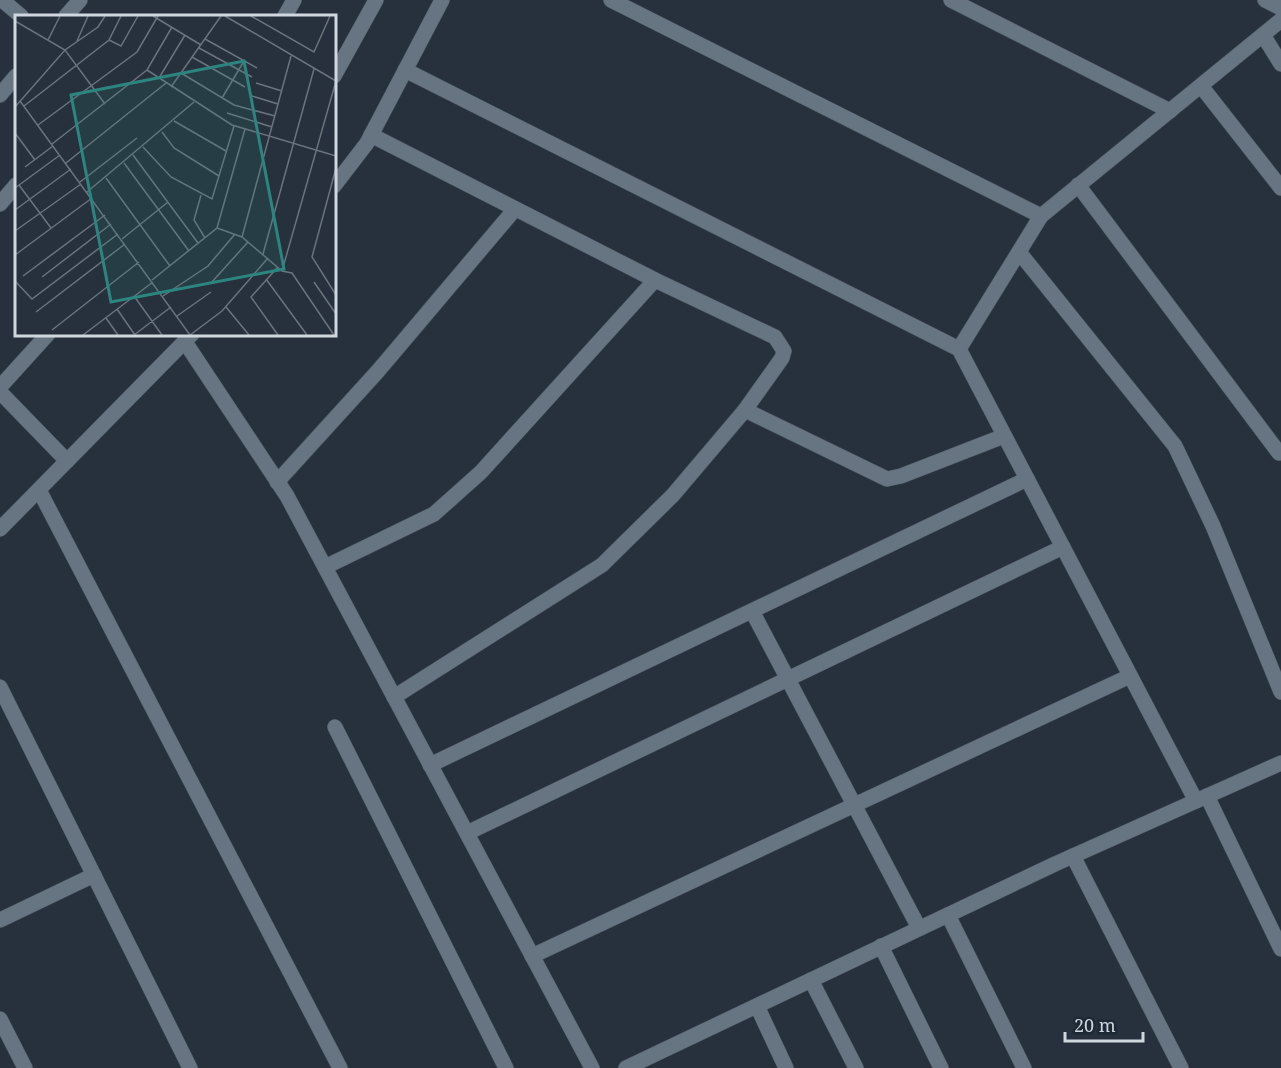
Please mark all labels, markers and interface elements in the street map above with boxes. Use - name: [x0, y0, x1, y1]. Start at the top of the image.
- inset map: [15, 15, 336, 336]
- scale bar: [1065, 1005, 1143, 1043]
- text: 20 m: [1074, 1013, 1116, 1037]

